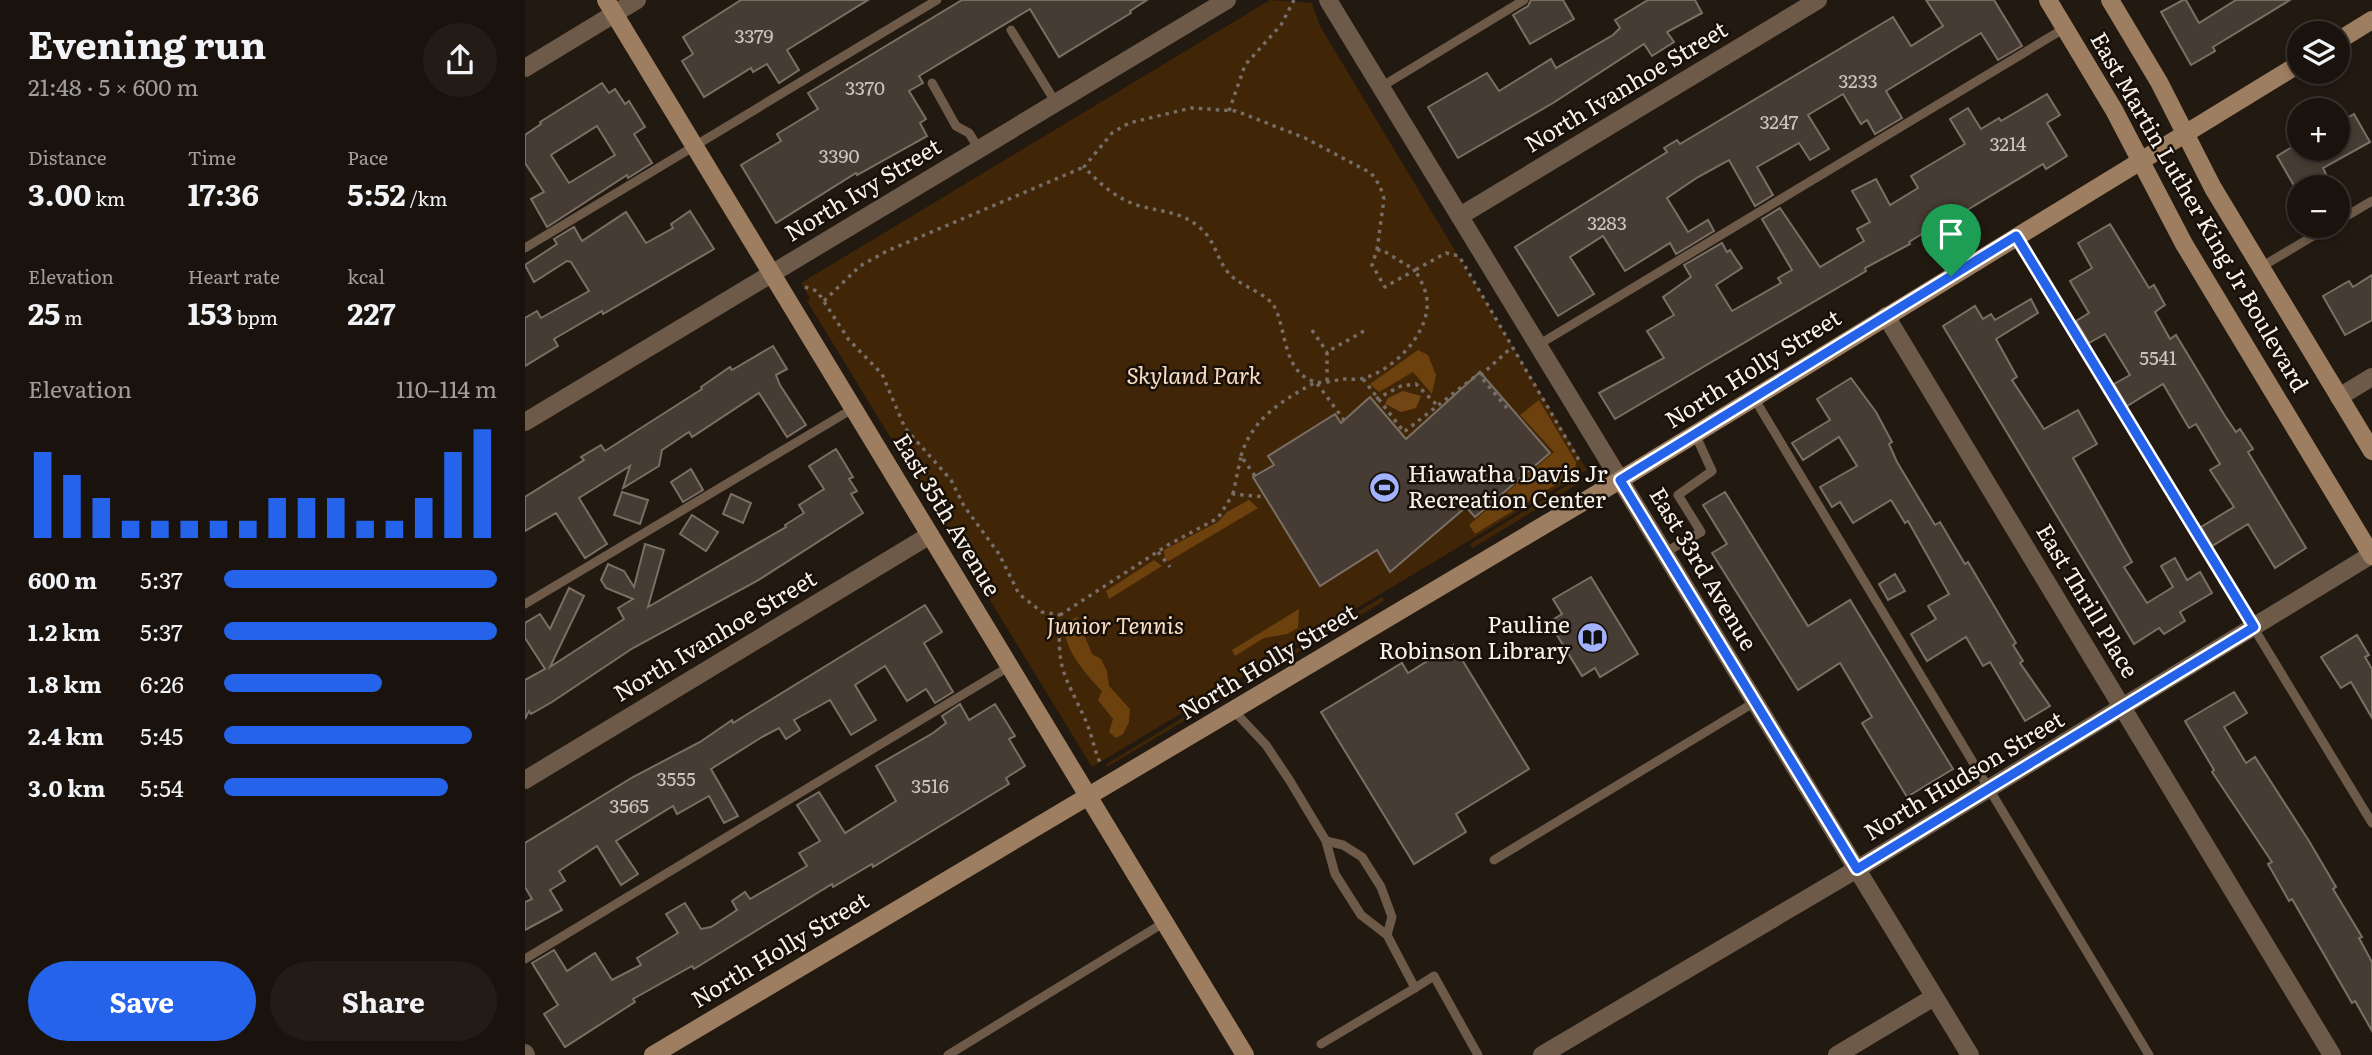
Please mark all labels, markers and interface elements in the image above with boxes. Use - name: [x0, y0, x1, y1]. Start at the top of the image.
- street label: North Ivanhoe Street: [1517, 11, 1733, 159]
- text: Evening run: [28, 14, 266, 71]
- house number: 3379: [734, 21, 774, 49]
- map controls: [2287, 21, 2350, 238]
- button: layers: [2287, 21, 2350, 84]
- button: share: [423, 23, 497, 97]
- street label: East Martin Luther King Jr Boulevard: [2083, 25, 2318, 397]
- house number: 3233: [1838, 66, 1878, 94]
- text: 21:48 · 5 × 600 m: [28, 69, 199, 103]
- house number: 3370: [845, 73, 885, 101]
- button: +: [2287, 98, 2350, 161]
- house number: 3247: [1760, 107, 1799, 135]
- street label: North Ivy Street: [777, 128, 947, 248]
- house number: 3214: [1990, 129, 2027, 157]
- house number: 3390: [819, 141, 859, 169]
- text: Distance: [28, 143, 107, 171]
- text: Time: [188, 143, 236, 171]
- text: Pace: [347, 143, 388, 171]
- text: 3.00: [28, 171, 92, 215]
- text: 17:36: [188, 171, 259, 215]
- text: 5:52: [347, 171, 406, 215]
- button: −: [2287, 175, 2350, 238]
- text: km: [92, 184, 125, 212]
- text: /km: [406, 184, 448, 212]
- pin: [1921, 204, 1981, 276]
- house number: 3283: [1587, 208, 1627, 236]
- icon: arrive: [1932, 215, 1970, 253]
- text: Elevation: [28, 262, 114, 290]
- text: Heart rate: [188, 262, 280, 290]
- text: kcal: [347, 262, 385, 290]
- text: 25: [28, 290, 60, 334]
- text: 153: [188, 290, 233, 334]
- text: 227: [347, 290, 395, 334]
- street label: North Holly Street: [1657, 299, 1847, 435]
- text: m: [60, 303, 83, 331]
- text: bpm: [233, 303, 278, 331]
- house number: 5541: [2139, 343, 2177, 371]
- park label: Skyland Park: [1127, 357, 1262, 391]
- text: Elevation: [28, 371, 132, 405]
- text: 110–114 m: [396, 371, 497, 405]
- street label: East 35th Avenue: [887, 426, 1011, 602]
- place label: Hiawatha Davis Jr Recreation Center: [1408, 455, 1608, 515]
- sports icon: Hiawatha Davis Jr Recreation Center: [1368, 470, 1402, 504]
- street label: East 33rd Avenue: [1642, 480, 1767, 656]
- street label: East Thrill Place: [2029, 516, 2148, 684]
- street label: North Ivanhoe Street: [606, 560, 822, 708]
- text: 600 m: [28, 562, 97, 596]
- text: 5:37: [140, 562, 183, 596]
- street label: North Holly Street: [1172, 593, 1363, 727]
- place label: Pauline Robinson Library: [1378, 606, 1571, 666]
- park label: Junior Tennis: [1046, 607, 1184, 641]
- text: 1.2 km: [28, 614, 100, 648]
- text: 5:37: [140, 614, 183, 648]
- library icon: Pauline Robinson Library: [1576, 621, 1610, 655]
- text: 1.8 km: [28, 666, 102, 700]
- text: 6:26: [140, 666, 184, 700]
- street label: North Hudson Street: [1856, 701, 2070, 848]
- text: 2.4 km: [28, 718, 104, 752]
- text: 5:45: [140, 718, 183, 752]
- house number: 3555: [656, 764, 696, 792]
- text: 3.0 km: [28, 770, 106, 804]
- text: 5:54: [140, 770, 184, 804]
- house number: 3516: [911, 771, 949, 799]
- house number: 3565: [609, 791, 649, 819]
- street label: North Holly Street: [684, 881, 875, 1015]
- button: Save: [28, 961, 256, 1041]
- button: Share: [270, 961, 497, 1041]

